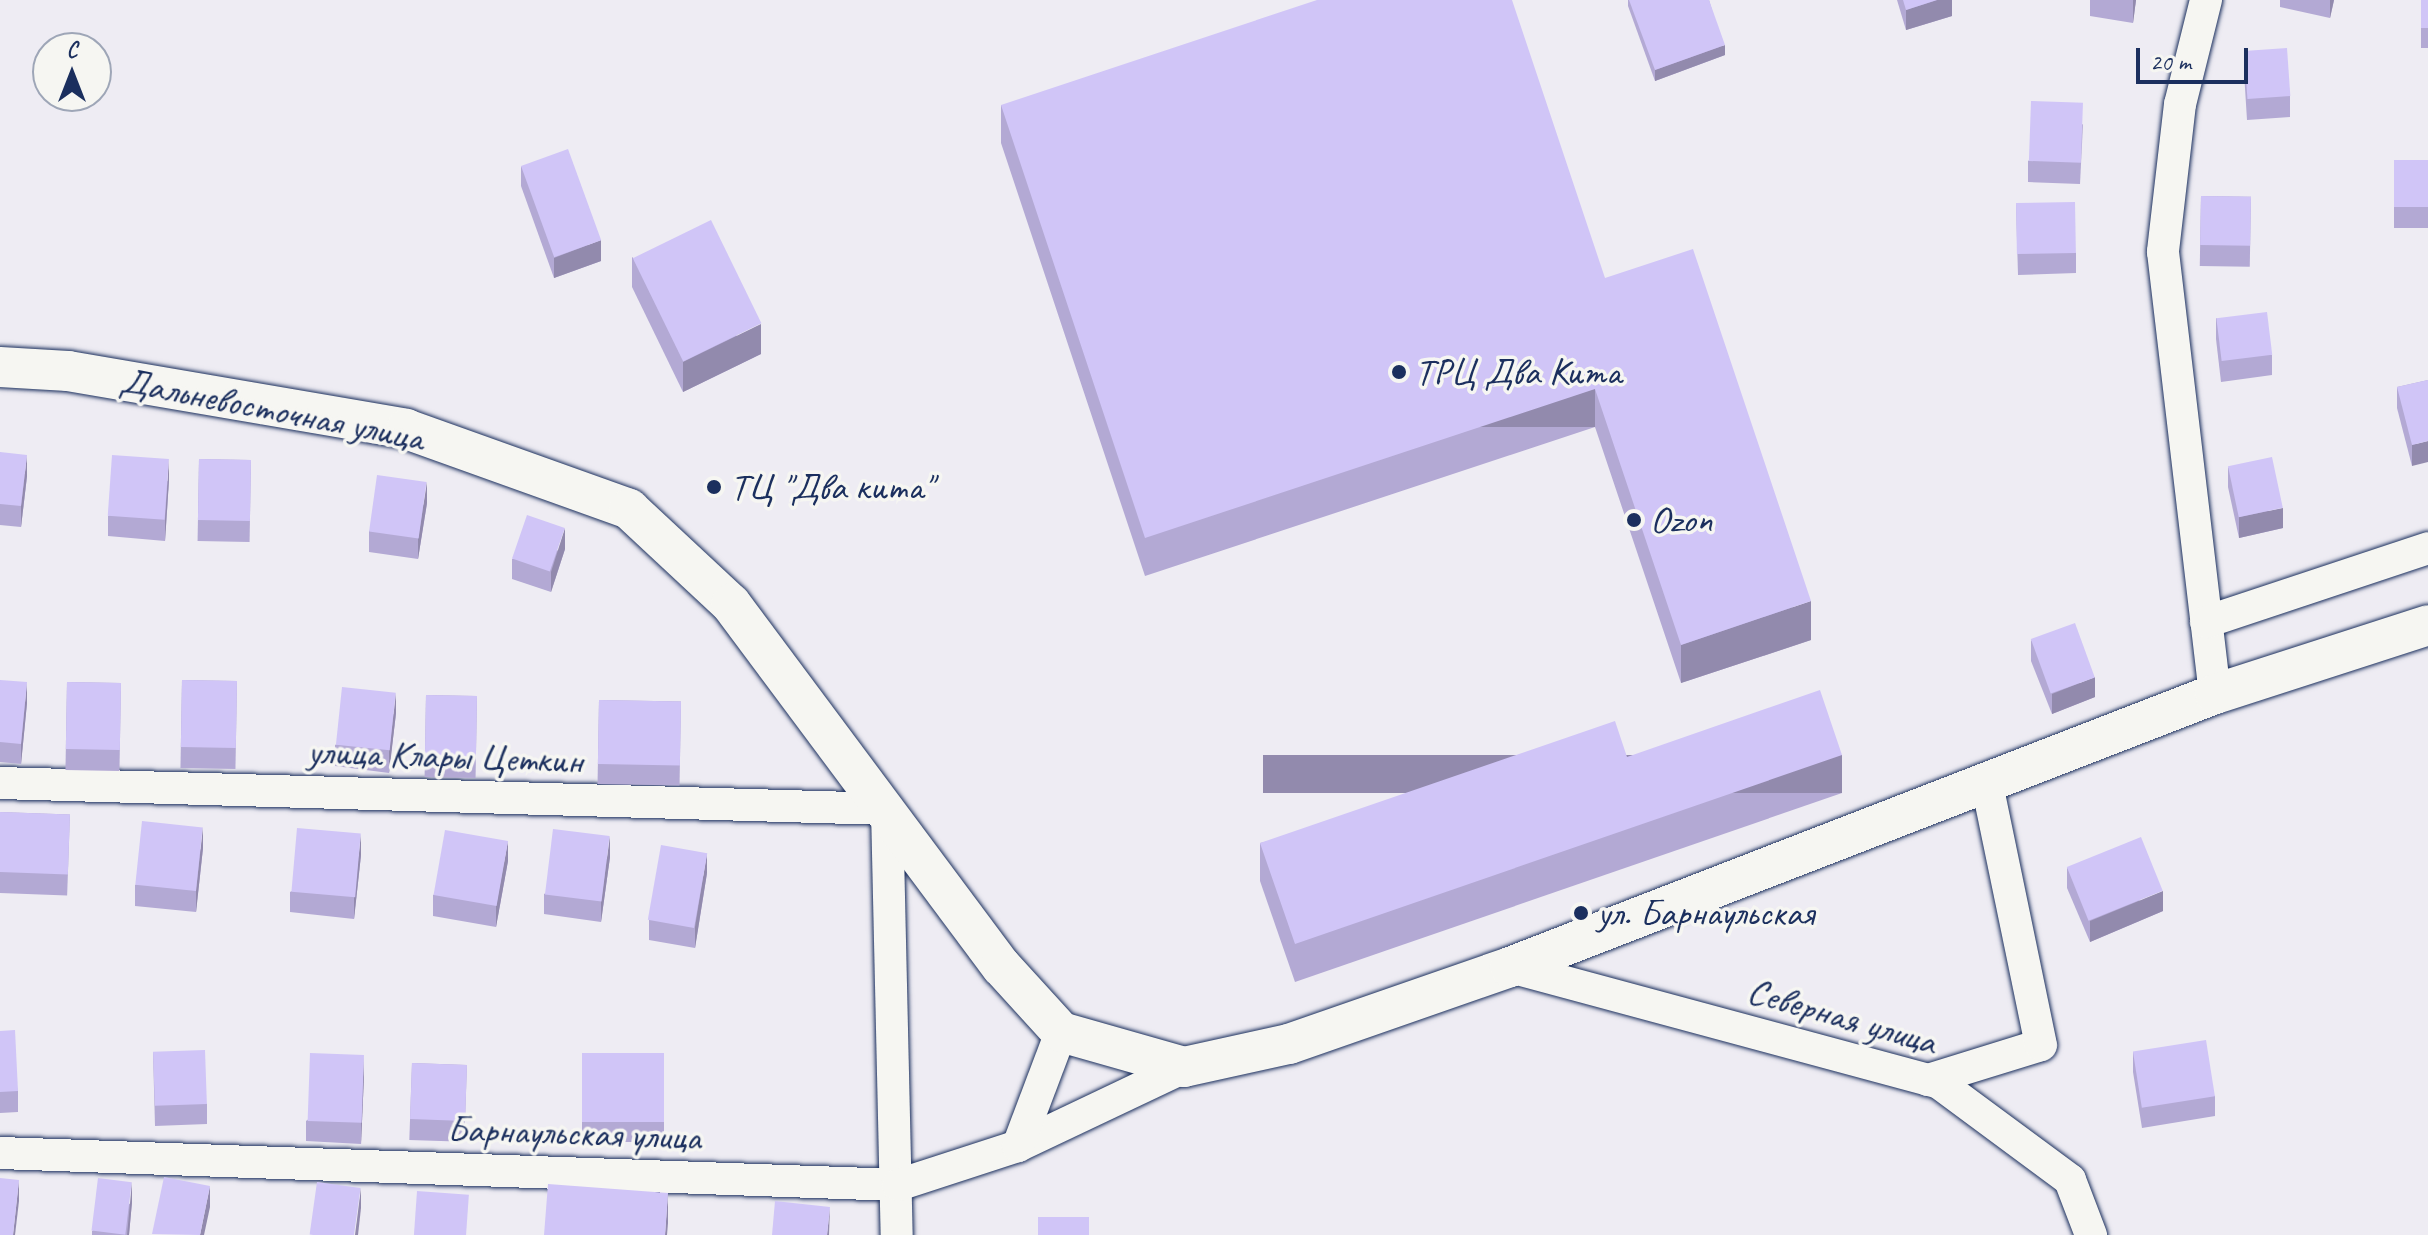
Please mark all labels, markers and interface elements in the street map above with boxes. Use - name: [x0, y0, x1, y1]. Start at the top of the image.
- north arrow: [32, 32, 112, 112]
- scale bar: [2140, 32, 2252, 82]
- text: С: [67, 36, 77, 64]
- text: 20 m: [2150, 47, 2191, 77]
- place label: ТРЦ Два Кита: [1415, 349, 1614, 395]
- street label: Дальневосточная улица: [116, 357, 428, 461]
- marker: ТРЦ Два Кита: [1390, 363, 1408, 381]
- place label: ТЦ "Два кита": [730, 464, 931, 510]
- marker: ТЦ "Два кита": [705, 478, 723, 496]
- place label: Ozon: [1650, 497, 1712, 543]
- marker: Ozon: [1625, 511, 1643, 529]
- street label: улица Клары Цеткин: [305, 728, 585, 784]
- place label: ул. Барнаульская: [1597, 890, 1814, 936]
- marker: ул. Барнаульская: [1572, 904, 1590, 922]
- street label: Северная улица: [1741, 967, 1943, 1065]
- street label: Барнаульская улица: [445, 1106, 703, 1160]

